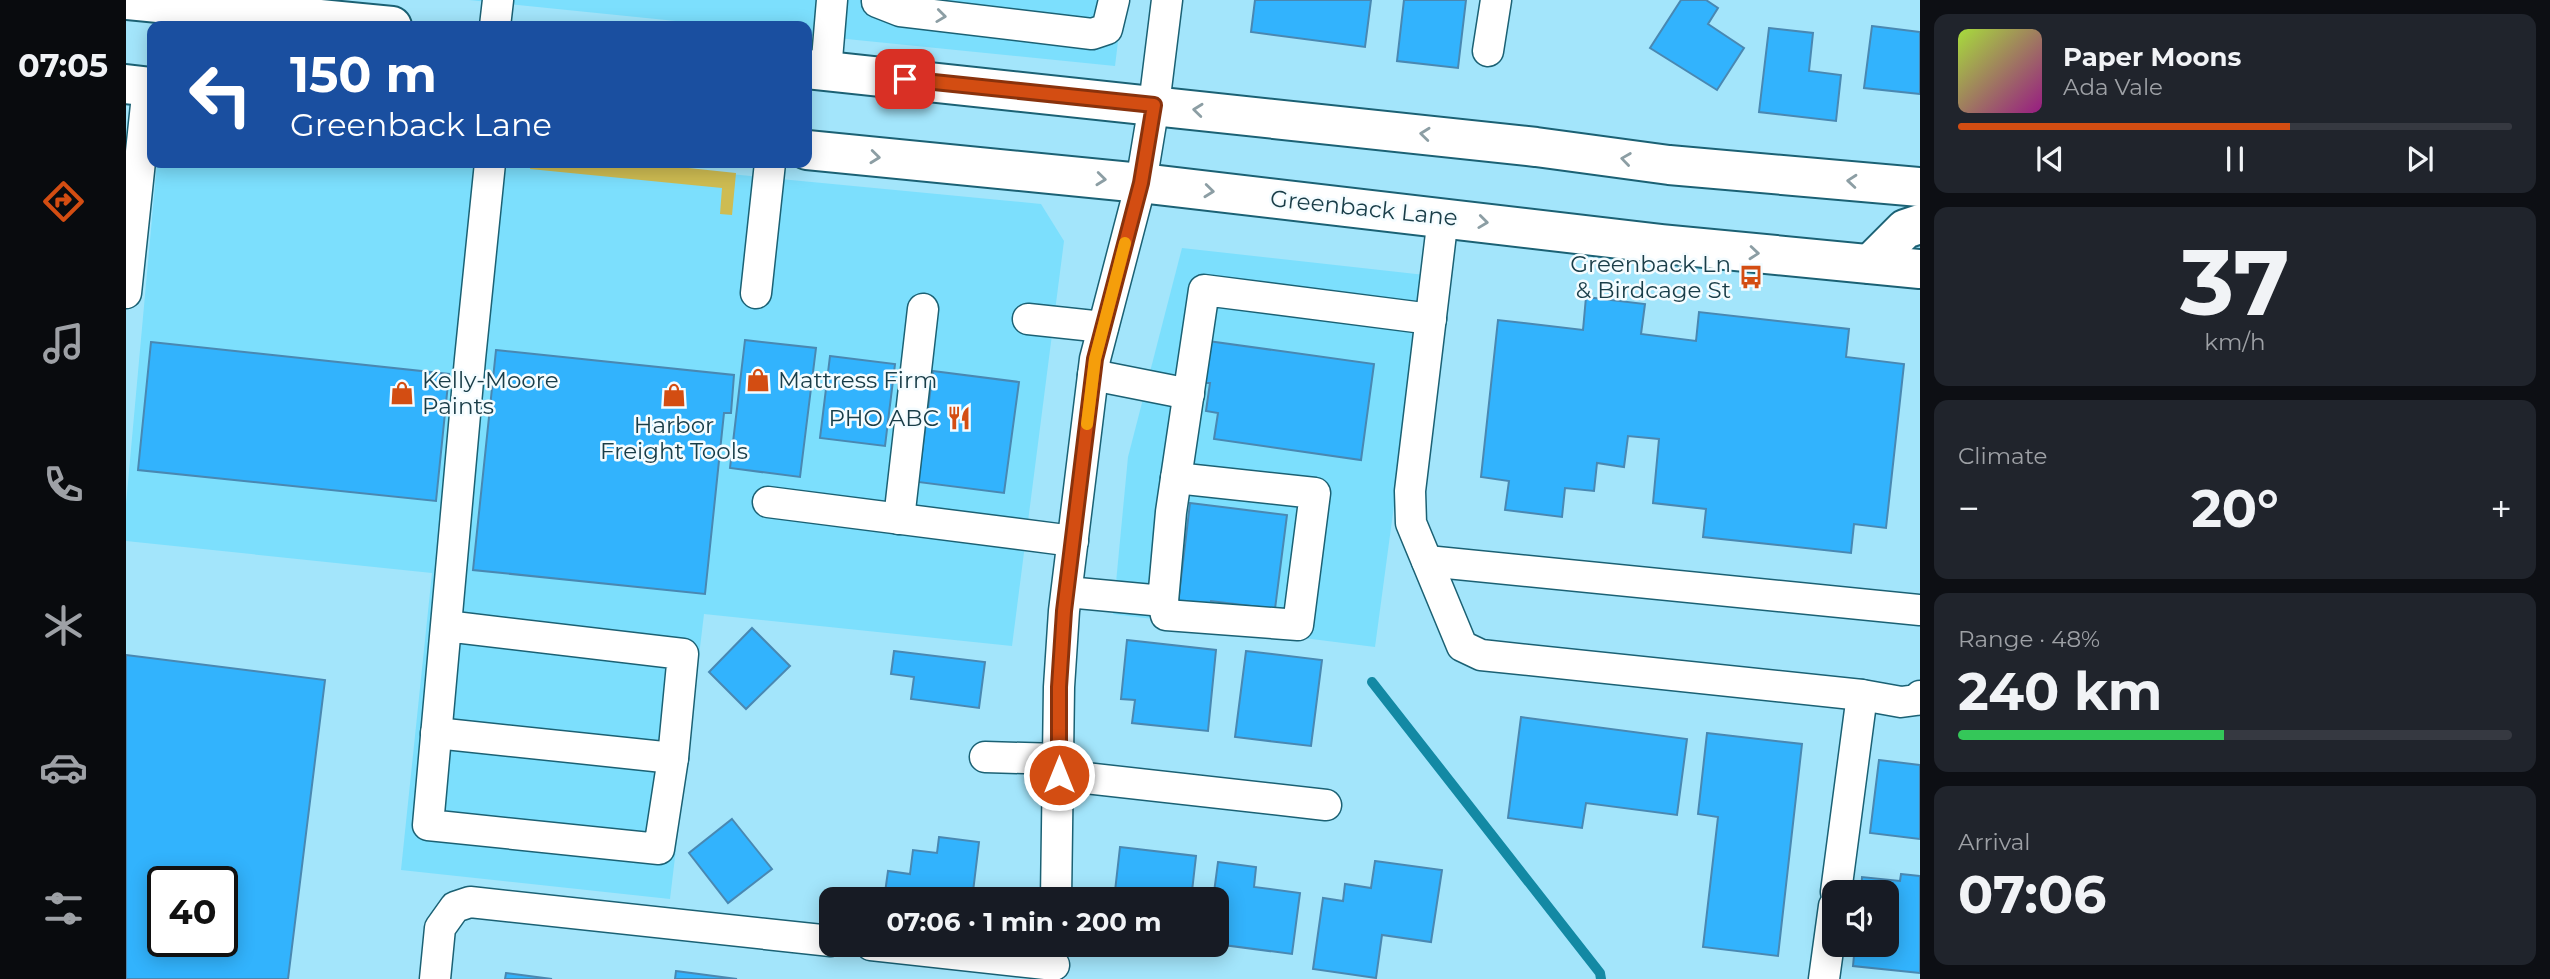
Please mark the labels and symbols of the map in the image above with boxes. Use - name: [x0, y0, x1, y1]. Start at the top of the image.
- one-way arrow: [935, 8, 947, 23]
- pin: [875, 49, 935, 109]
- one-way arrow: [1193, 103, 1204, 118]
- one-way arrow: [1419, 127, 1430, 142]
- one-way arrow: [869, 149, 880, 164]
- one-way arrow: [1620, 151, 1632, 166]
- one-way arrow: [1096, 171, 1107, 186]
- one-way arrow: [1846, 174, 1857, 189]
- one-way arrow: [1203, 183, 1214, 198]
- street label: Greenback Lane: [1269, 184, 1459, 232]
- one-way arrow: [1477, 214, 1489, 229]
- one-way arrow: [1748, 245, 1760, 260]
- place label: Greenback Ln & Birdcage St: [1570, 250, 1731, 304]
- bus stop icon: Greenback Ln & Birdcage St: [1737, 263, 1765, 291]
- place label: Kelly-Moore Paints: [422, 366, 559, 420]
- shop icon: Mattress Firm: [744, 366, 772, 394]
- place label: Mattress Firm: [778, 366, 937, 394]
- shop icon: Kelly-Moore Paints: [388, 379, 416, 407]
- shop icon: Harbor Freight Tools: [660, 381, 688, 409]
- place label: PHO ABC: [829, 404, 939, 432]
- restaurant icon: PHO ABC: [945, 404, 973, 432]
- place label: Harbor Freight Tools: [600, 411, 748, 465]
- position arrow: [1022, 738, 1096, 812]
- speed limit sign: 40: [147, 866, 238, 957]

